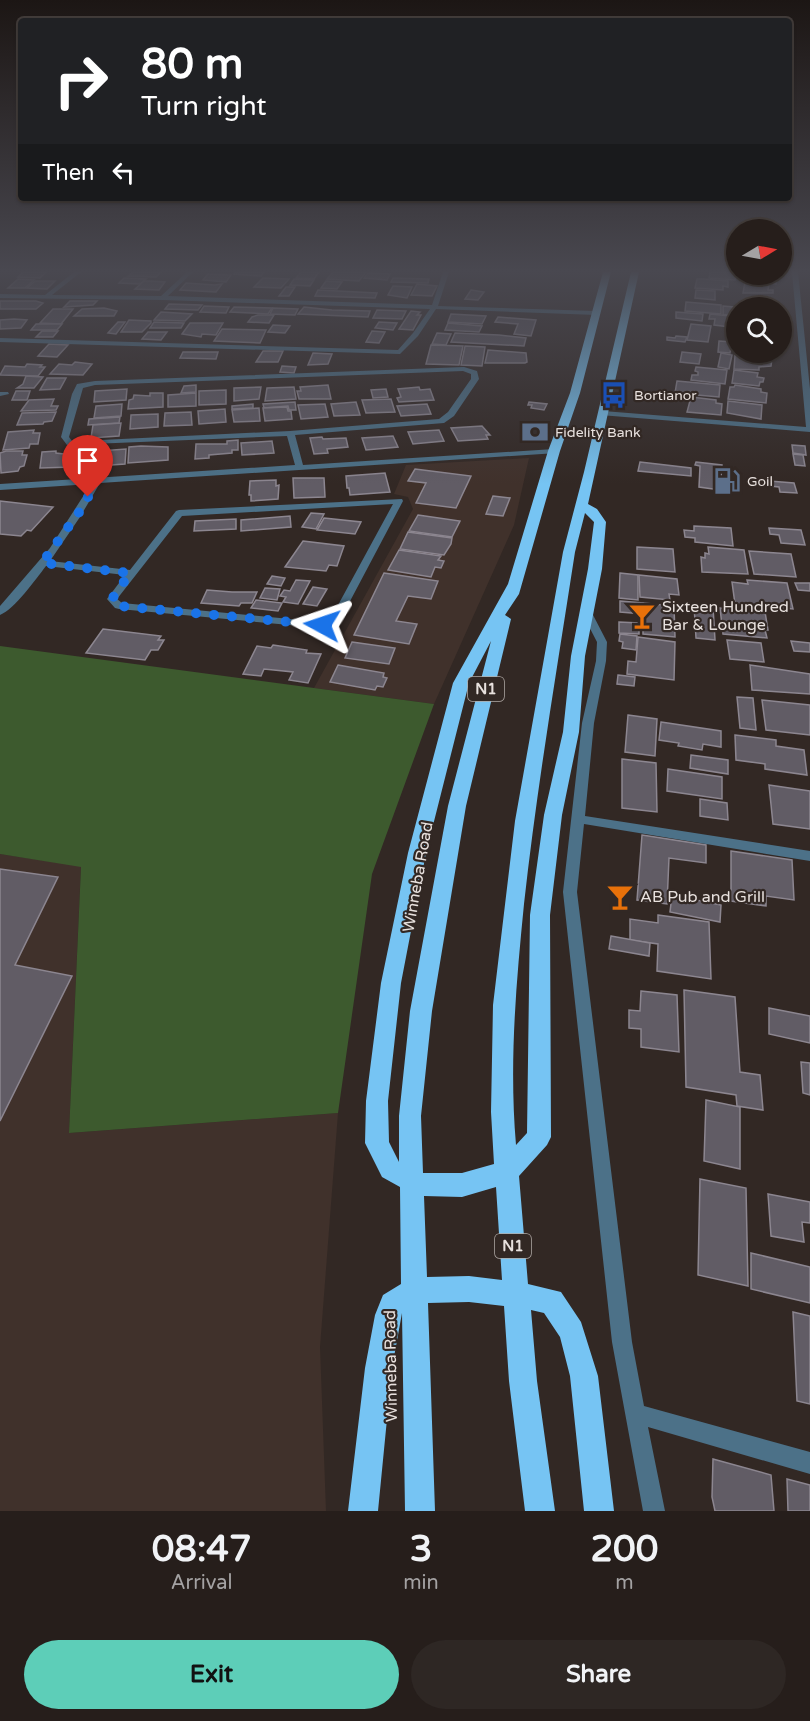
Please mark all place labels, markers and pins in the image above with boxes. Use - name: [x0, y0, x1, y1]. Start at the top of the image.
- bus stop icon: Bortianor: [599, 380, 629, 410]
- place label: Bortianor: [634, 387, 697, 404]
- bank icon: Fidelity Bank: [520, 417, 550, 447]
- place label: Fidelity Bank: [555, 424, 641, 441]
- pin: [62, 435, 113, 497]
- fuel station icon: Goil: [712, 466, 742, 496]
- place label: Goil: [747, 473, 773, 490]
- place label: Sixteen Hundred Bar & Lounge: [662, 597, 789, 635]
- bar icon: Sixteen Hundred Bar & Lounge: [627, 601, 657, 631]
- bar icon: AB Pub and Grill: [605, 882, 635, 912]
- place label: AB Pub and Grill: [640, 887, 765, 907]

